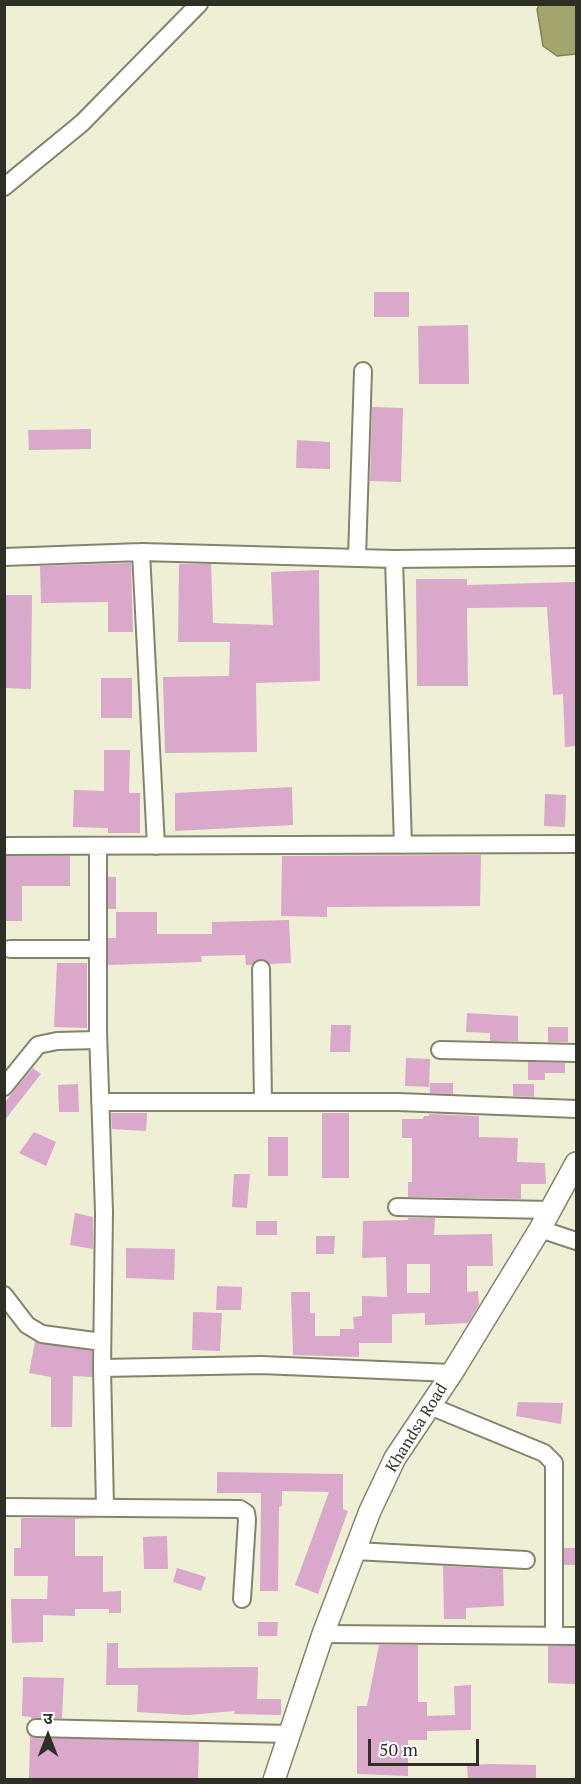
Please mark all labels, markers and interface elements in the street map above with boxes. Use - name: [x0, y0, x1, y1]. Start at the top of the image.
- street label: Khandsa Road: [382, 1380, 452, 1476]
- north arrow: [18, 1706, 78, 1766]
- text: उ: [43, 1707, 53, 1729]
- scale bar: [371, 1727, 482, 1765]
- text: 50 m: [379, 1737, 418, 1761]

